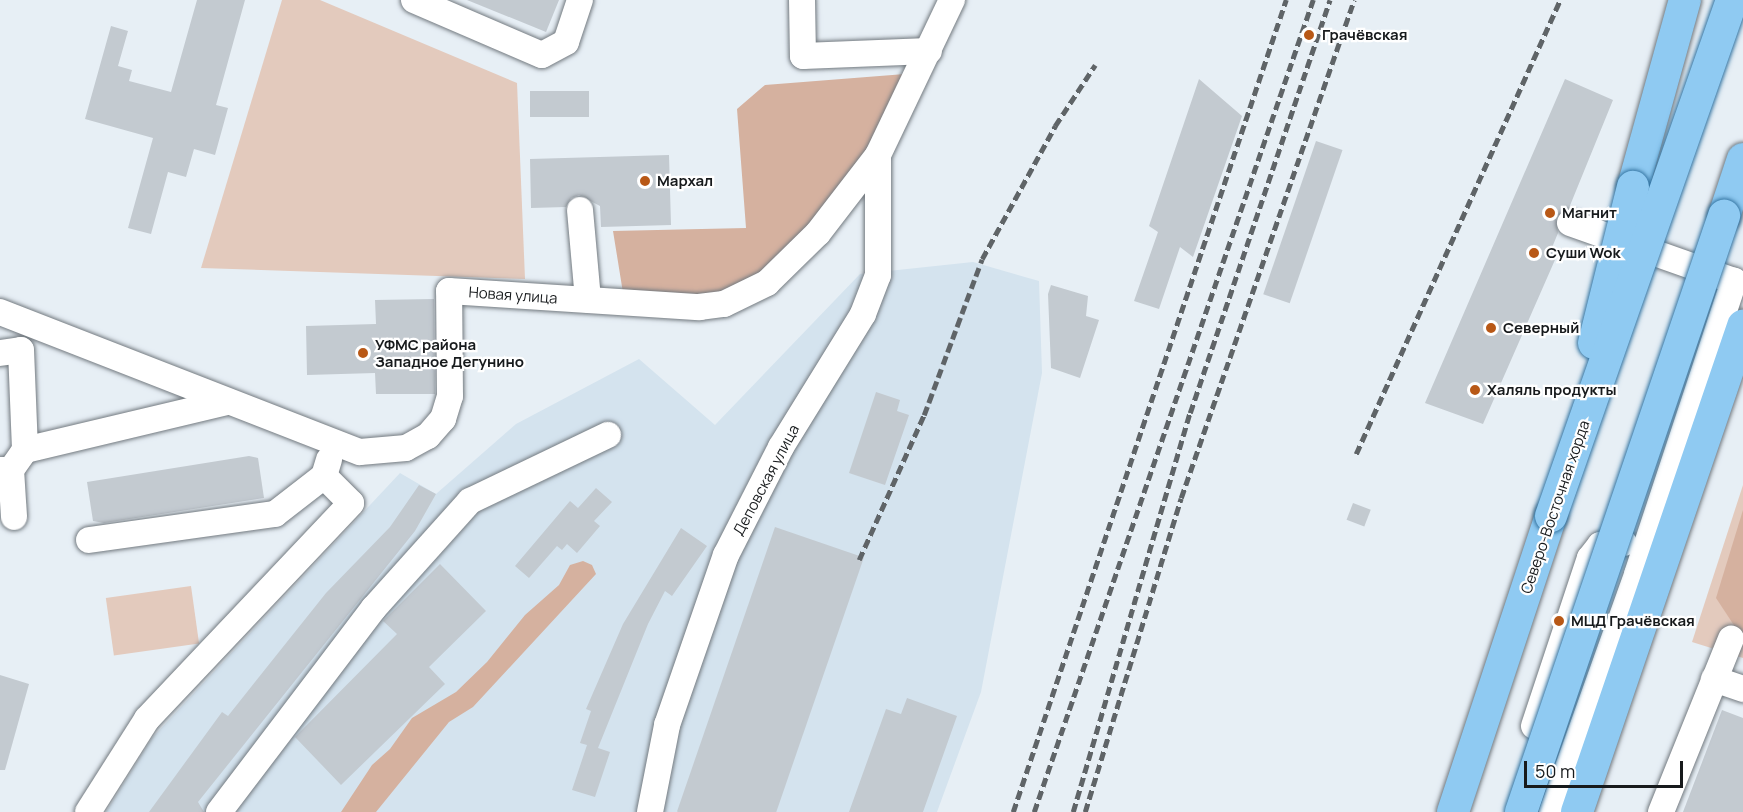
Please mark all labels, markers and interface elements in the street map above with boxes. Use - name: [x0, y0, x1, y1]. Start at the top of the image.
- marker: Грачёвская: [1300, 26, 1318, 44]
- place label: Грачёвская: [1322, 26, 1407, 44]
- place label: Мархал: [657, 172, 713, 190]
- marker: Мархал: [638, 174, 652, 188]
- place label: Магнит: [1562, 204, 1617, 222]
- marker: Магнит: [1543, 206, 1557, 220]
- place label: Суши Wok: [1546, 244, 1621, 262]
- marker: Суши Wok: [1527, 246, 1541, 260]
- street label: Новая улица: [468, 283, 558, 307]
- place label: Северный: [1503, 319, 1579, 337]
- marker: Северный: [1484, 321, 1498, 335]
- place label: УФМС района Западное Дегунино: [375, 335, 524, 370]
- marker: УФМС района Западное Дегунино: [356, 346, 370, 360]
- place label: Халяль продукты: [1487, 381, 1617, 399]
- marker: Халяль продукты: [1468, 383, 1482, 397]
- street label: Северо-Восточная хорда: [1517, 418, 1593, 596]
- street label: Деповская улица: [729, 421, 803, 539]
- place label: МЦД Грачёвская: [1571, 612, 1695, 630]
- marker: МЦД Грачёвская: [1552, 614, 1566, 628]
- scale bar: [1527, 749, 1686, 787]
- text: 50 m: [1535, 759, 1575, 783]

